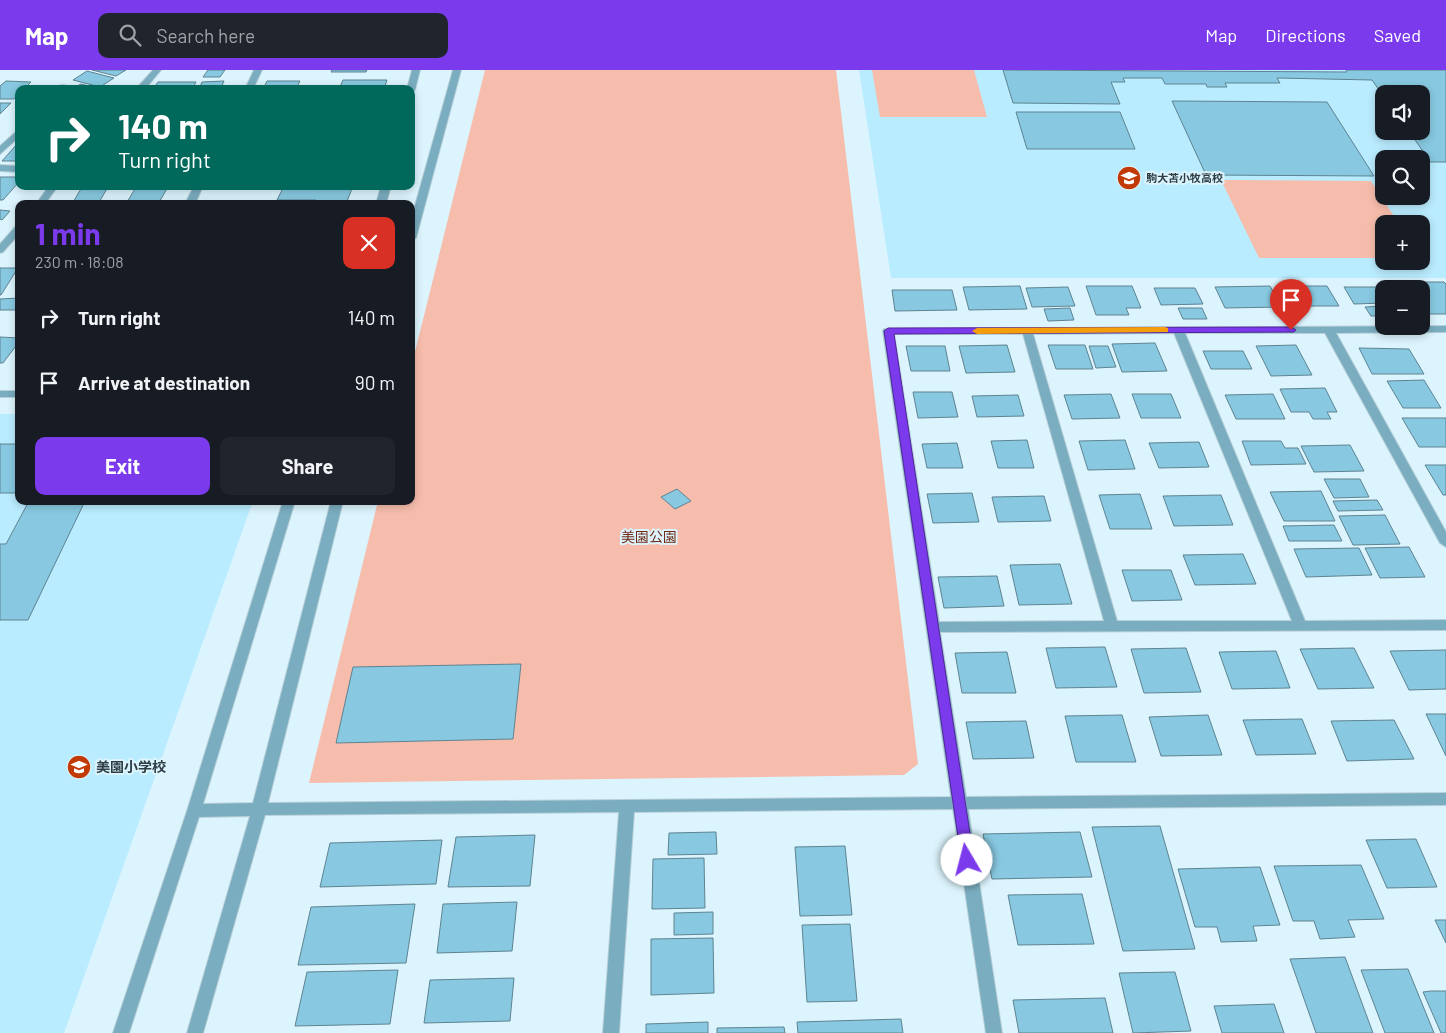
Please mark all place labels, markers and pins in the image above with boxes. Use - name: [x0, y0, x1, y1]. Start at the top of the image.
- school or university icon: 駒大苫小牧高校: [1116, 165, 1142, 191]
- place label: 駒大苫小牧高校: [1146, 171, 1223, 184]
- pin: [1270, 279, 1312, 330]
- school or university icon: 美園小学校: [66, 754, 92, 780]
- place label: 美園小学校: [96, 758, 166, 775]

